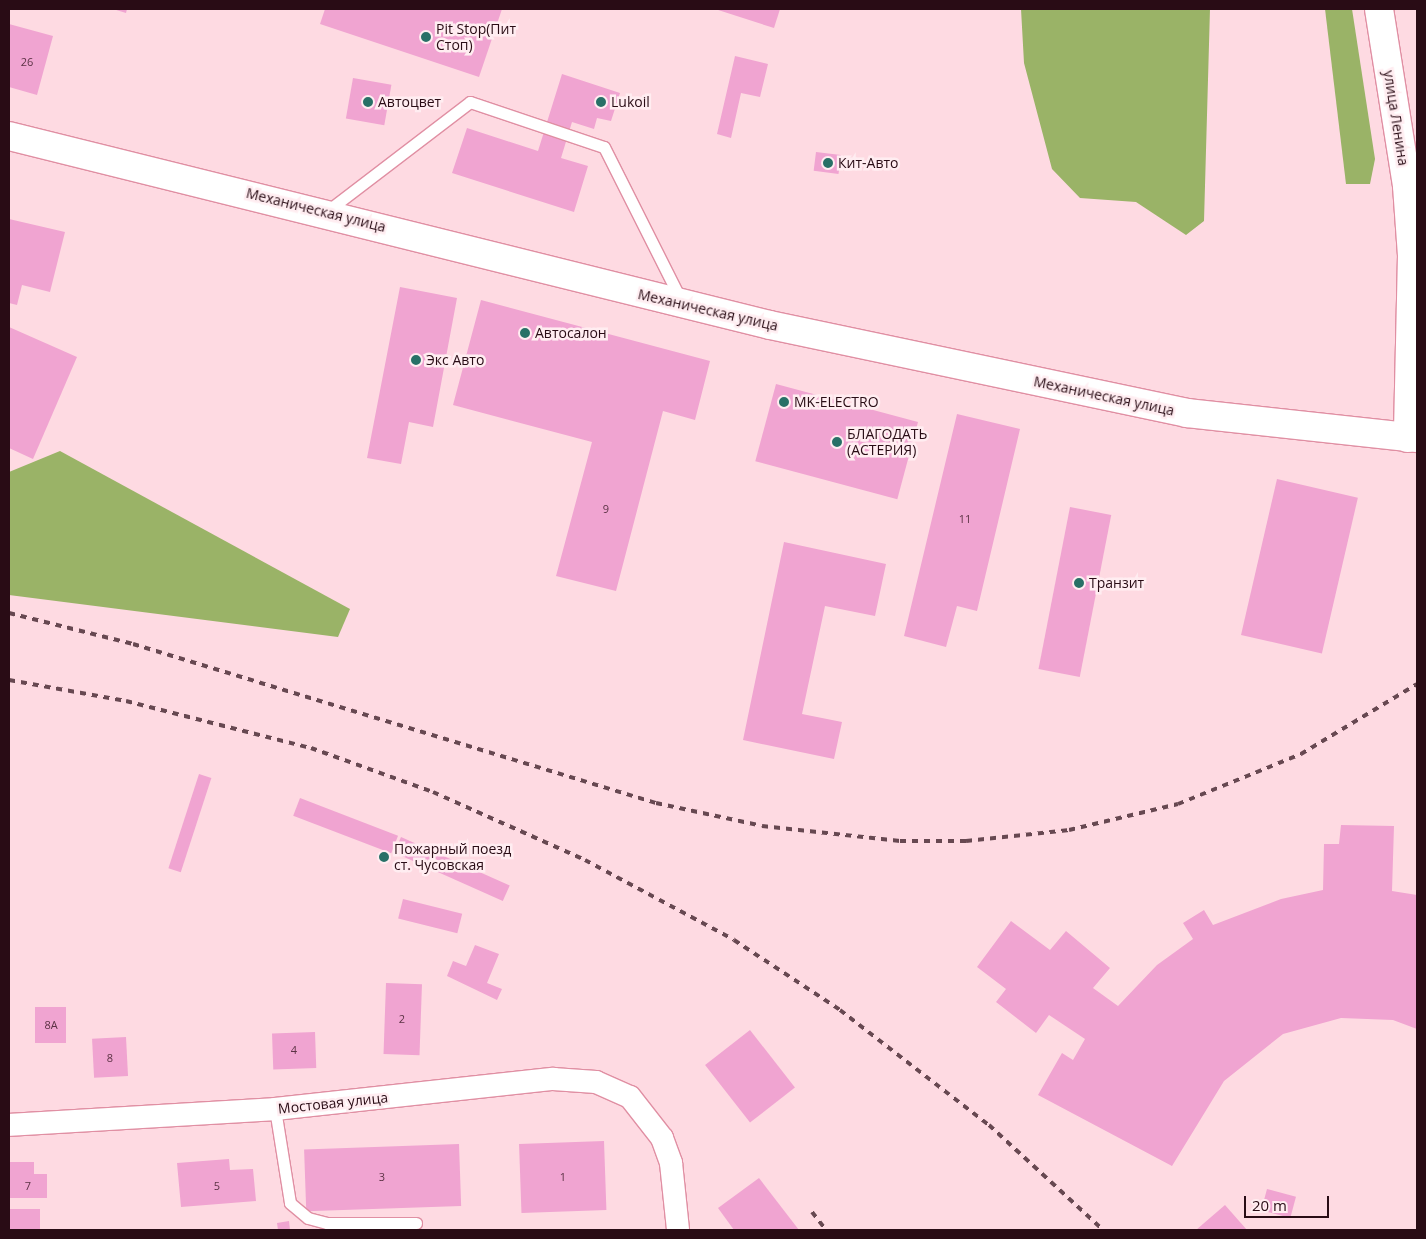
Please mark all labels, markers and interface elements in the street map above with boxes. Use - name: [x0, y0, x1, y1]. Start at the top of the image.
- place label: Pit Stop(Пит Стоп): [436, 21, 516, 54]
- marker: Pit Stop(Пит Стоп): [420, 31, 432, 43]
- house number: 26: [21, 55, 33, 69]
- street label: улица Ленина: [1380, 69, 1412, 167]
- place label: Автоцвет: [378, 94, 441, 110]
- place label: Lukoil: [611, 94, 650, 110]
- marker: Автоцвет: [362, 96, 374, 108]
- marker: Lukoil: [595, 96, 607, 108]
- place label: Кит-Авто: [838, 155, 898, 171]
- marker: Кит-Авто: [822, 157, 834, 169]
- street label: Механическая улица: [244, 185, 388, 235]
- street label: Механическая улица: [636, 286, 780, 334]
- place label: Автосалон: [535, 325, 607, 341]
- marker: Автосалон: [519, 327, 531, 339]
- place label: Экс Авто: [426, 352, 484, 368]
- marker: Экс Авто: [410, 354, 422, 366]
- street label: Механическая улица: [1032, 373, 1176, 419]
- place label: MK-ELECTRO: [794, 394, 879, 410]
- marker: MK-ELECTRO: [778, 396, 790, 408]
- place label: БЛАГОДАТЬ (АСТЕРИЯ): [847, 426, 927, 458]
- marker: БЛАГОДАТЬ (АСТЕРИЯ): [831, 436, 843, 448]
- house number: 9: [603, 502, 609, 516]
- house number: 11: [959, 512, 971, 526]
- place label: Транзит: [1089, 575, 1144, 591]
- marker: Транзит: [1073, 577, 1085, 589]
- place label: Пожарный поезд ст. Чусовская: [394, 841, 511, 874]
- marker: Пожарный поезд ст. Чусовская: [378, 851, 390, 863]
- house number: 2: [399, 1012, 405, 1026]
- house number: 8А: [44, 1018, 58, 1032]
- house number: 4: [291, 1043, 297, 1057]
- house number: 8: [107, 1051, 113, 1065]
- street label: Мостовая улица: [277, 1089, 389, 1117]
- house number: 3: [379, 1170, 385, 1184]
- house number: 1: [560, 1170, 566, 1184]
- house number: 7: [25, 1179, 31, 1193]
- house number: 5: [214, 1179, 220, 1193]
- scale bar: [1246, 1186, 1331, 1218]
- text: 20 m: [1252, 1195, 1287, 1215]

